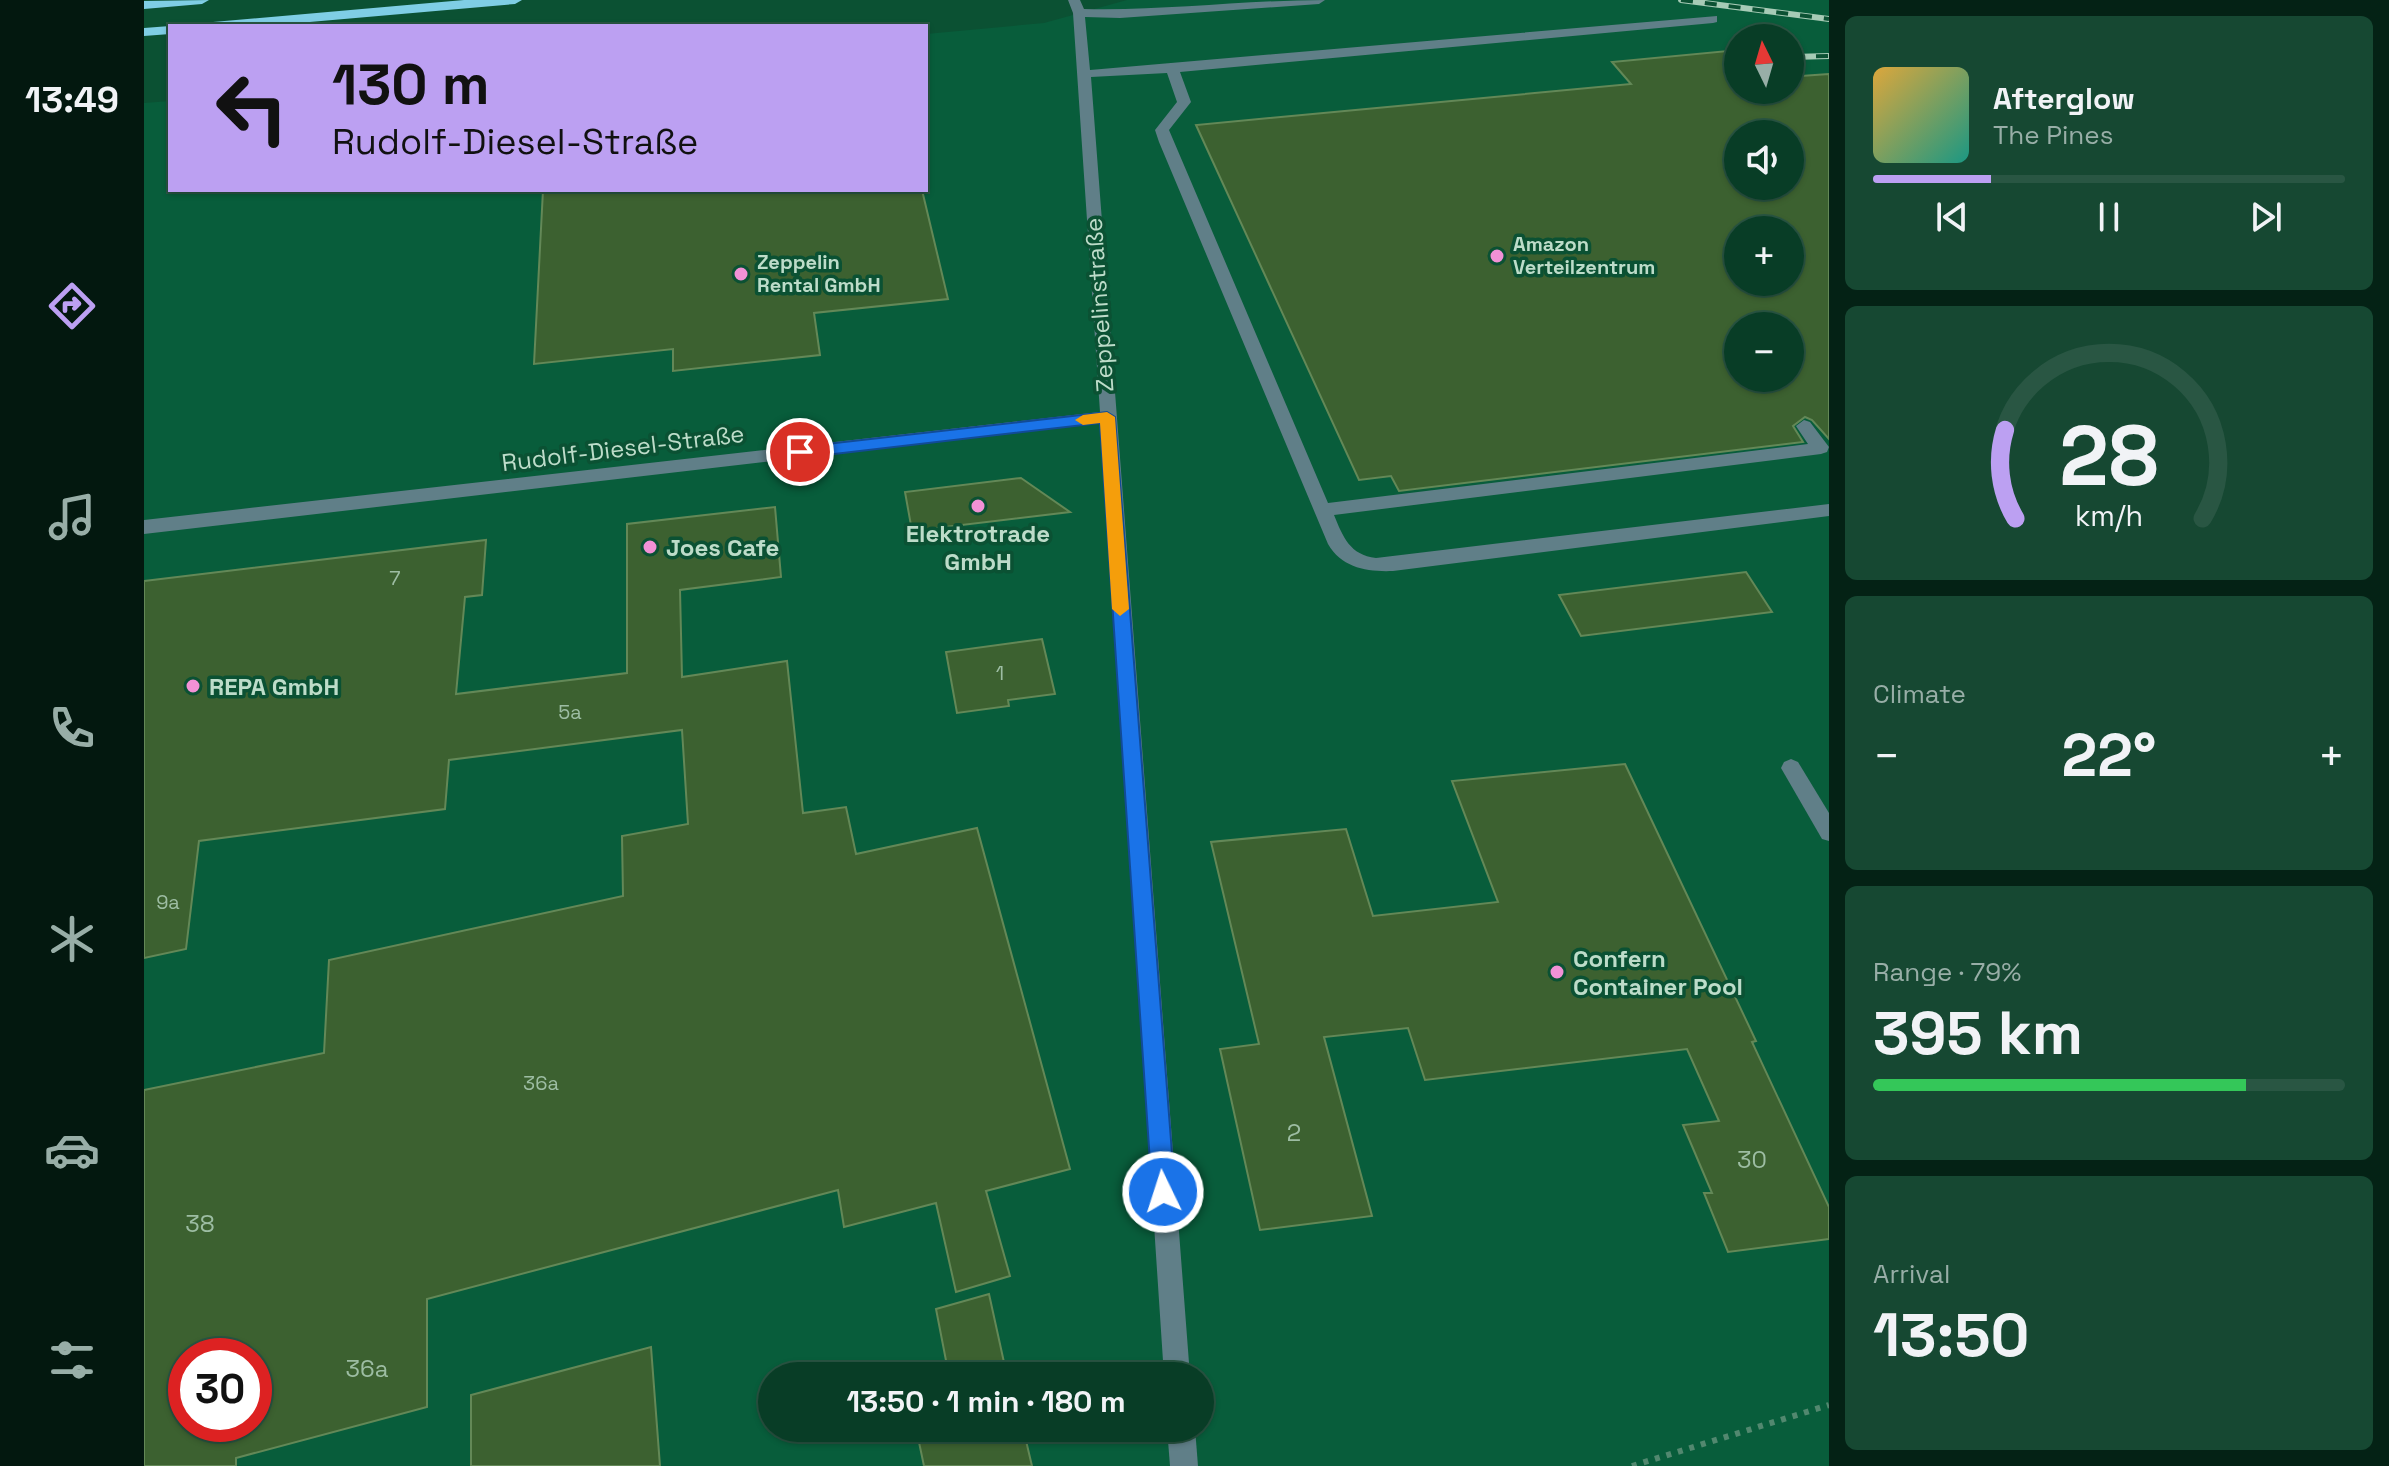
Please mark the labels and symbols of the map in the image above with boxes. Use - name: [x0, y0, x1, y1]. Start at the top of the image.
- north arrow: [1724, 24, 1804, 104]
- street label: Zeppelinstraße: [1077, 217, 1121, 393]
- place label: Amazon Verteilzentrum: [1513, 231, 1655, 280]
- marker: Amazon Verteilzentrum: [1488, 247, 1506, 265]
- place label: Zeppelin Rental GmbH: [757, 249, 881, 298]
- marker: Zeppelin Rental GmbH: [732, 265, 750, 283]
- street label: Rudolf-Diesel-Straße: [500, 418, 746, 478]
- pin: [766, 418, 834, 486]
- marker: Elektrotrade GmbH: [969, 497, 987, 515]
- place label: Elektrotrade GmbH: [906, 518, 1050, 577]
- place label: Joes Cafe: [666, 532, 779, 563]
- marker: Joes Cafe: [641, 538, 659, 556]
- house number: 7: [389, 565, 401, 591]
- house number: 1: [996, 660, 1004, 686]
- place label: REPA GmbH: [209, 671, 339, 702]
- marker: REPA GmbH: [184, 677, 202, 695]
- house number: 5a: [558, 699, 582, 725]
- house number: 9a: [156, 889, 180, 915]
- place label: Confern Container Pool: [1573, 943, 1743, 1002]
- marker: Confern Container Pool: [1548, 963, 1566, 981]
- house number: 36a: [523, 1070, 559, 1096]
- house number: 2: [1287, 1117, 1301, 1148]
- house number: 30: [1737, 1144, 1767, 1175]
- position arrow: [1121, 1150, 1205, 1234]
- house number: 38: [185, 1208, 215, 1239]
- speed limit sign: 30: [168, 1338, 272, 1442]
- house number: 36a: [346, 1353, 389, 1384]

